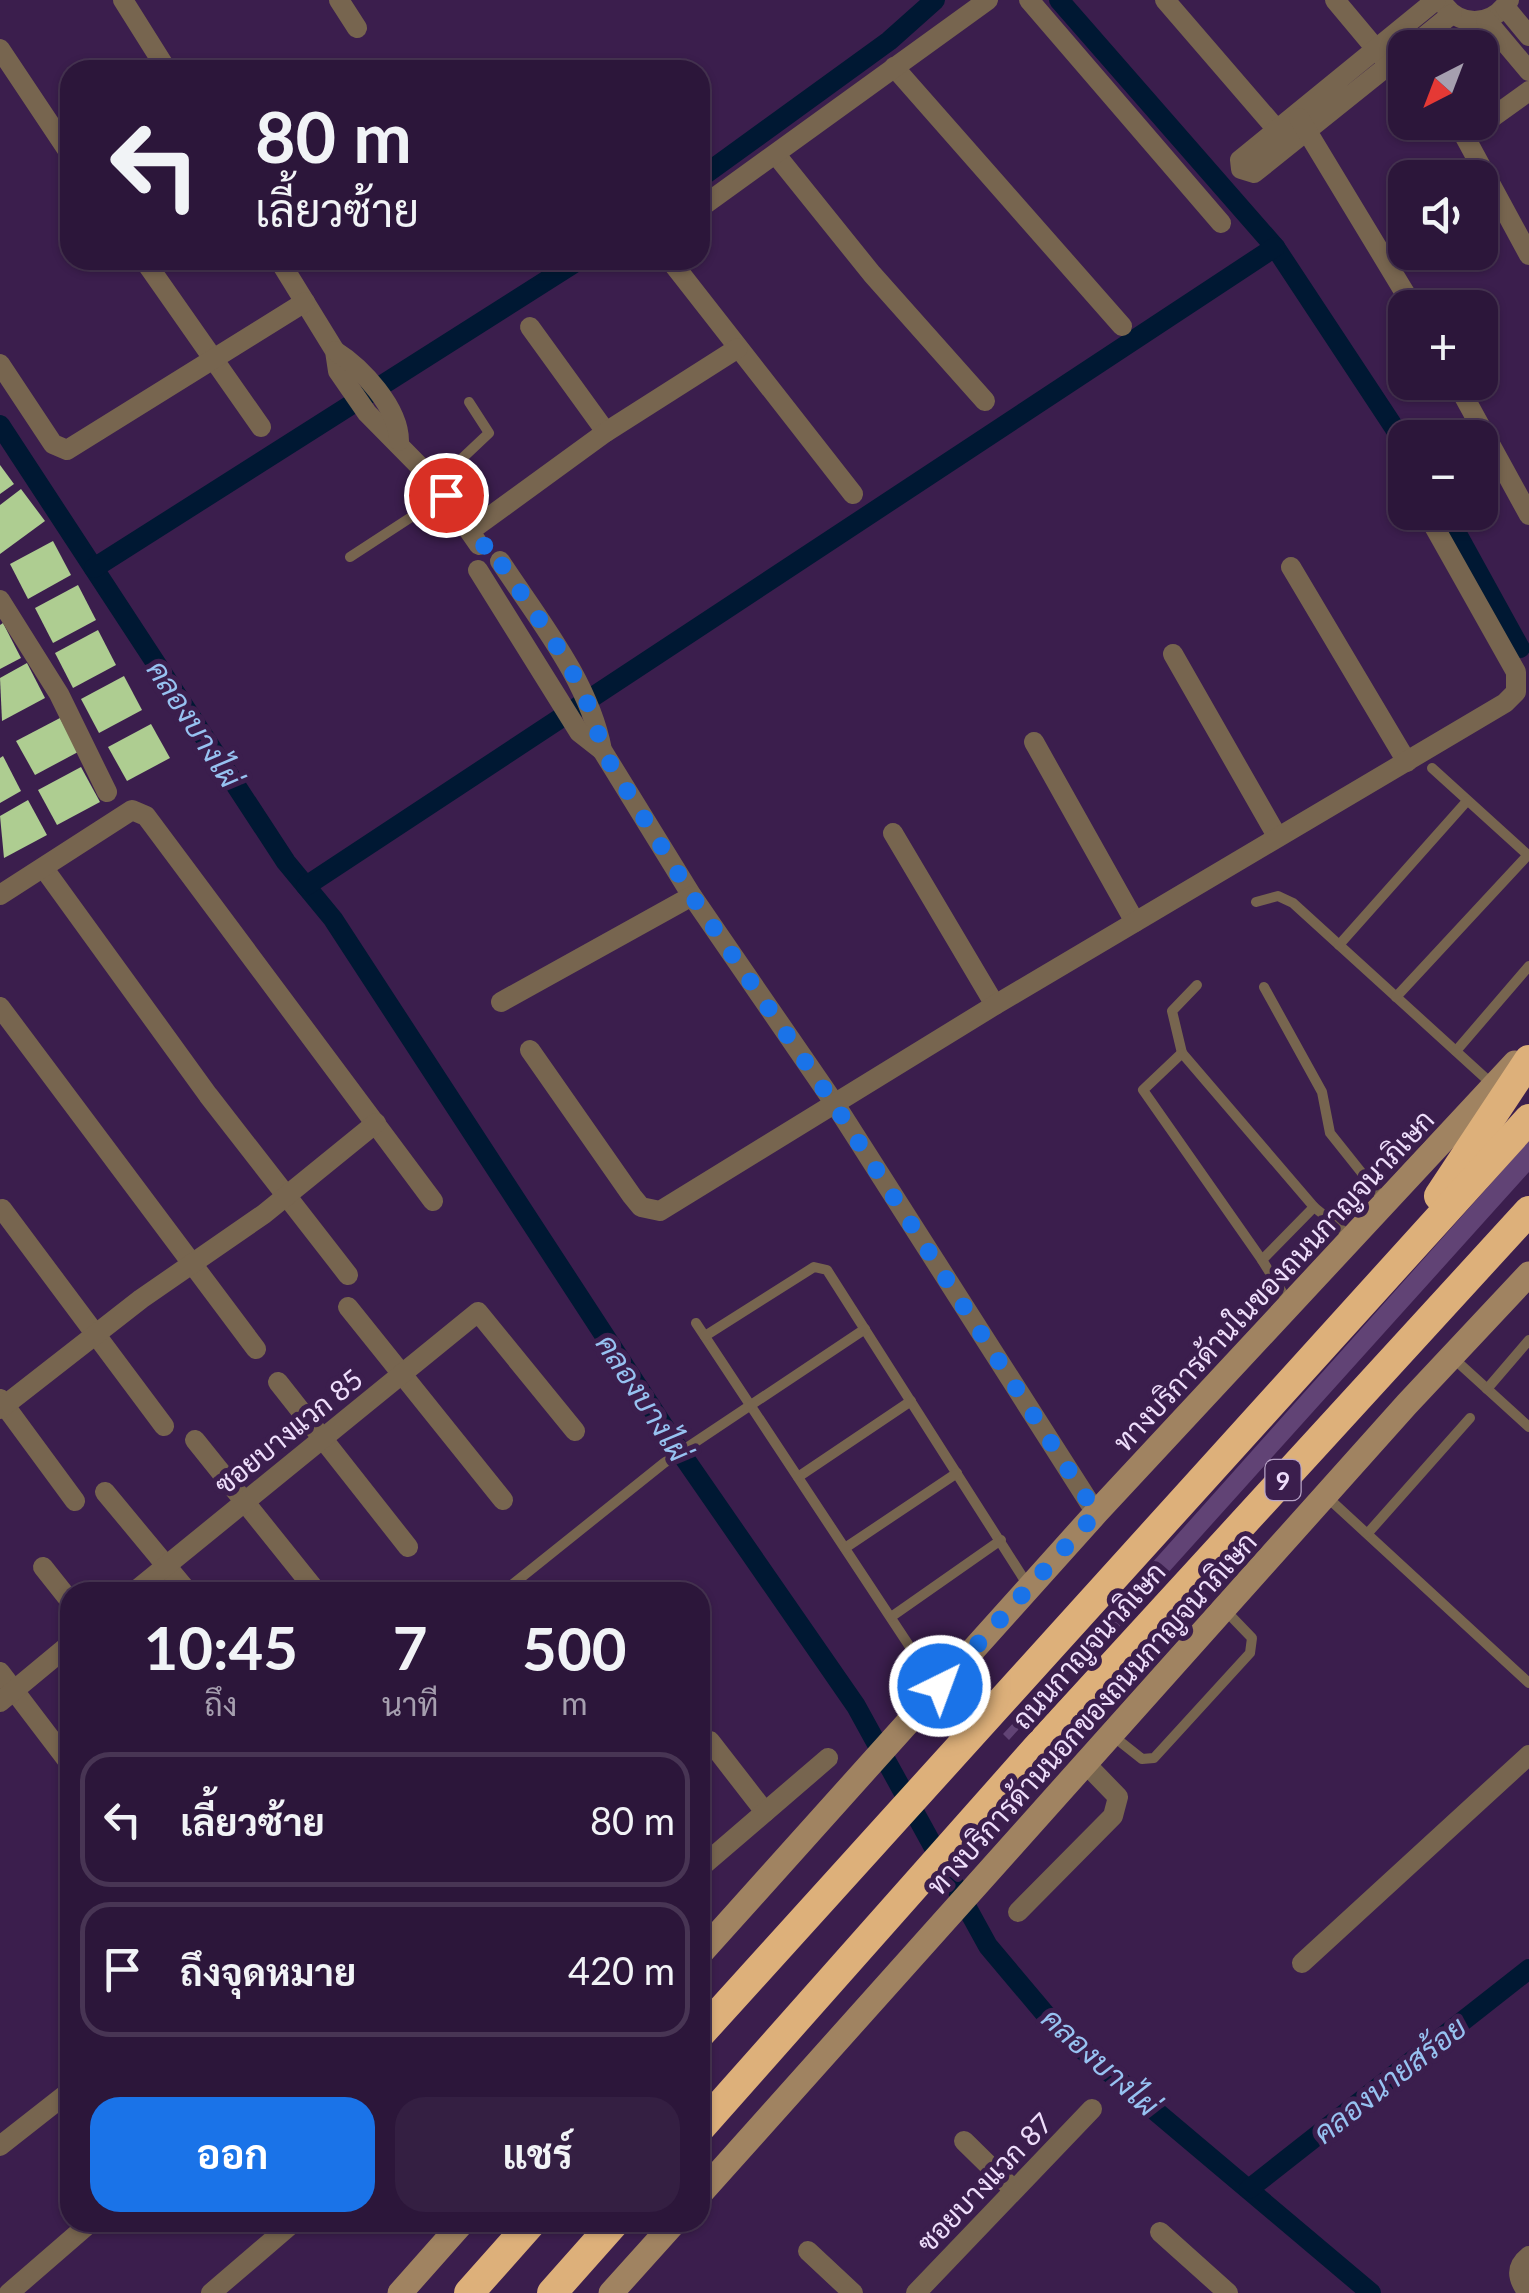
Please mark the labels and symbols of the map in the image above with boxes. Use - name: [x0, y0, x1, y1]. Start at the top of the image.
- north arrow: [1388, 30, 1498, 140]
- pin: [404, 453, 489, 538]
- water label: คลองบางไผ่: [141, 653, 251, 795]
- street label: ทางบริการด้านในของถนนกาญจนาภิเษก: [1105, 1101, 1442, 1459]
- water label: คลองบางไผ่: [590, 1327, 700, 1469]
- street label: ซอยบางแวก 85: [207, 1361, 369, 1501]
- road number: 9: [1266, 1460, 1300, 1500]
- street label: ทางบริการด้านนอกของถนนกาญจนาภิเษก: [919, 1525, 1265, 1903]
- street label: ถนนกาญจนาภิเษก: [1004, 1555, 1173, 1737]
- position arrow: [888, 1634, 992, 1738]
- water label: คลองบางไผ่: [1035, 1999, 1168, 2124]
- water label: คลองนายสร้อย: [1305, 2008, 1473, 2150]
- street label: ซอยบางแวก 87: [909, 2105, 1059, 2259]

